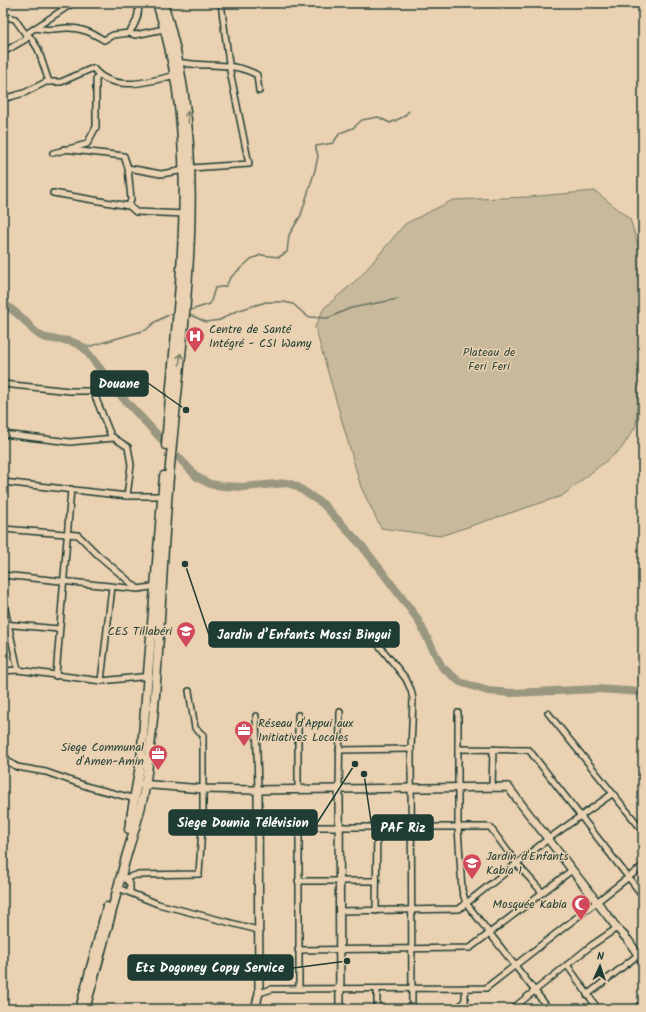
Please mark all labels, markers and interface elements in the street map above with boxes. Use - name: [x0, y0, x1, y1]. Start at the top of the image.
- one-way arrow: [184, 111, 191, 124]
- place label: Centre de Santé Intégré - CSI Wamy: [209, 320, 312, 353]
- hospital icon: Centre de Santé Intégré - CSI Wamy: [184, 325, 206, 353]
- park label: Plateau de Feri Feri: [463, 343, 516, 376]
- one-way arrow: [177, 353, 184, 366]
- callout: Douane: [91, 371, 148, 396]
- text: Douane: [98, 374, 140, 395]
- school or university icon: CES Tillabéri: [175, 620, 197, 648]
- place label: CES Tillabéri: [107, 622, 173, 641]
- callout: Jardin d’Enfants Mossi Bingui: [209, 622, 399, 647]
- text: Jardin d’Enfants Mossi Bingui: [217, 625, 391, 646]
- place label: Réseau d'Appui aux Initiatives Locales: [258, 714, 354, 747]
- office icon: Réseau d'Appui aux Initiatives Locales: [233, 719, 255, 747]
- place label: Siege Communal d'Amen-Amin: [61, 738, 144, 771]
- office icon: Siege Communal d'Amen-Amin: [147, 743, 169, 771]
- callout: Siege Dounia Télévision: [169, 810, 317, 835]
- text: Siege Dounia Télévision: [177, 813, 309, 834]
- callout: PAF Riz: [372, 815, 433, 840]
- text: PAF Riz: [381, 818, 425, 839]
- place label: Jardin d'Enfants Kabia 1: [486, 847, 569, 880]
- school or university icon: Jardin d'Enfants Kabia 1: [461, 852, 483, 880]
- mosque icon: Mosquée Kabia: [570, 893, 592, 921]
- place label: Mosquée Kabia: [493, 895, 567, 914]
- north arrow: [580, 946, 620, 986]
- text: N: [597, 948, 604, 966]
- callout: Ets Dogoney Copy Service: [128, 955, 293, 980]
- text: Ets Dogoney Copy Service: [136, 958, 285, 979]

